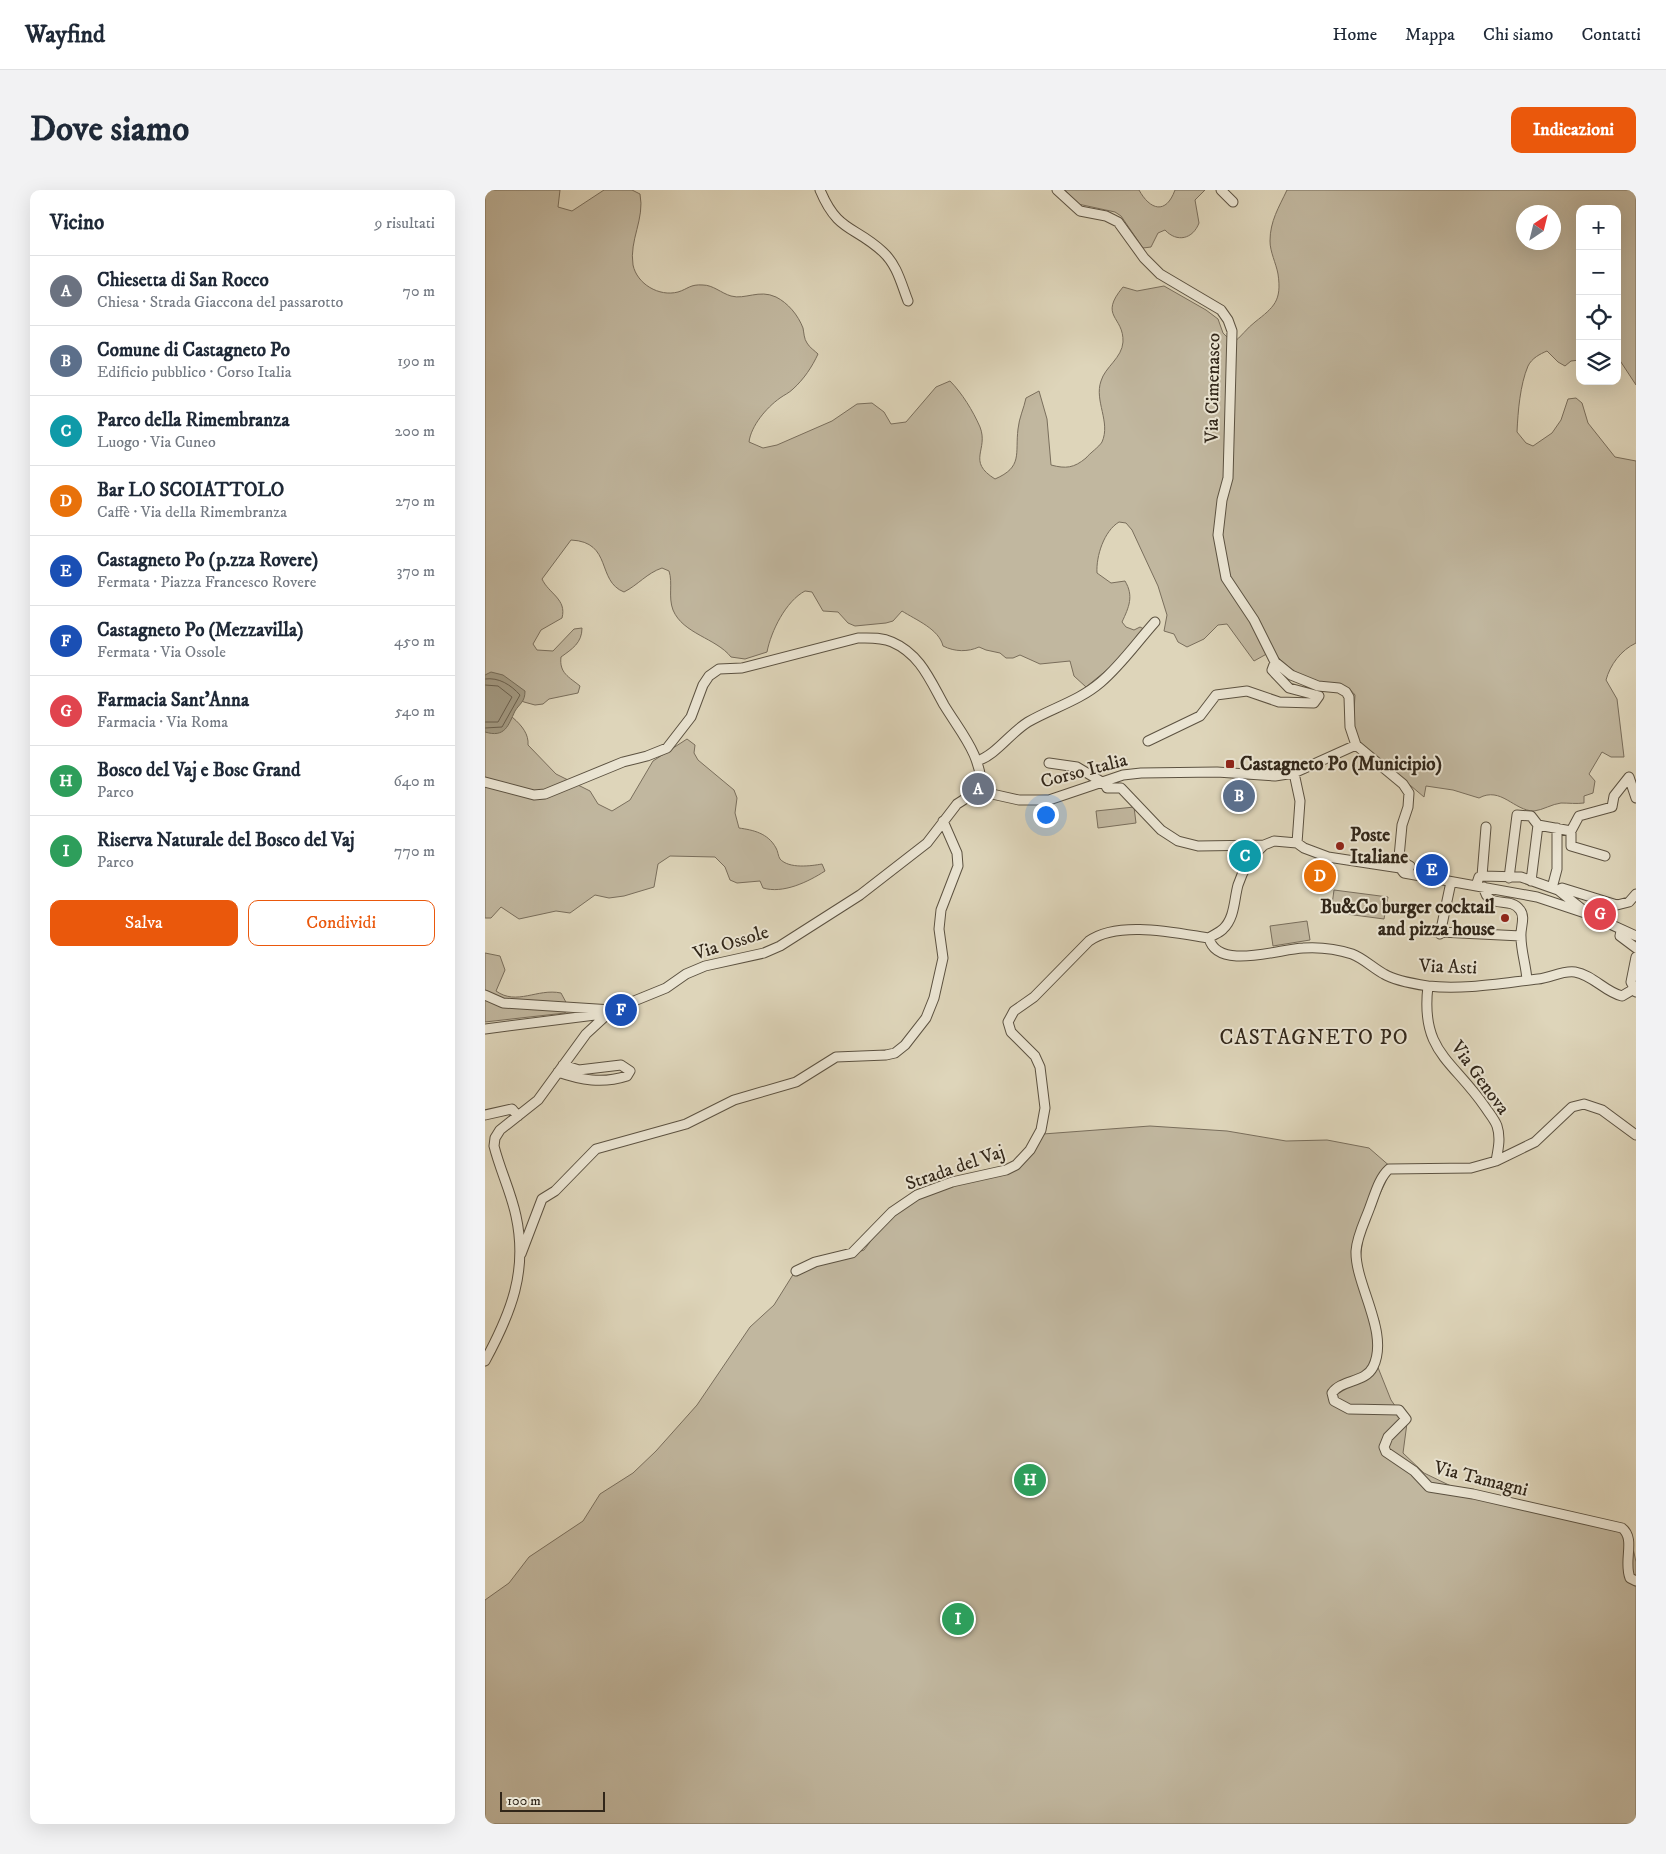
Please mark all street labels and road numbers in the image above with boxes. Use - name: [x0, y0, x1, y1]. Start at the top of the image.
- street label: Via Cimenasco: [1201, 333, 1225, 444]
- street label: Corso Italia: [1038, 748, 1130, 794]
- street label: Via Ossole: [689, 921, 772, 966]
- street label: Via Asti: [1417, 954, 1478, 980]
- street label: Via Genova: [1445, 1036, 1514, 1119]
- street label: Strada del Vaj: [902, 1140, 1008, 1196]
- street label: Via Tamagni: [1431, 1456, 1531, 1502]

